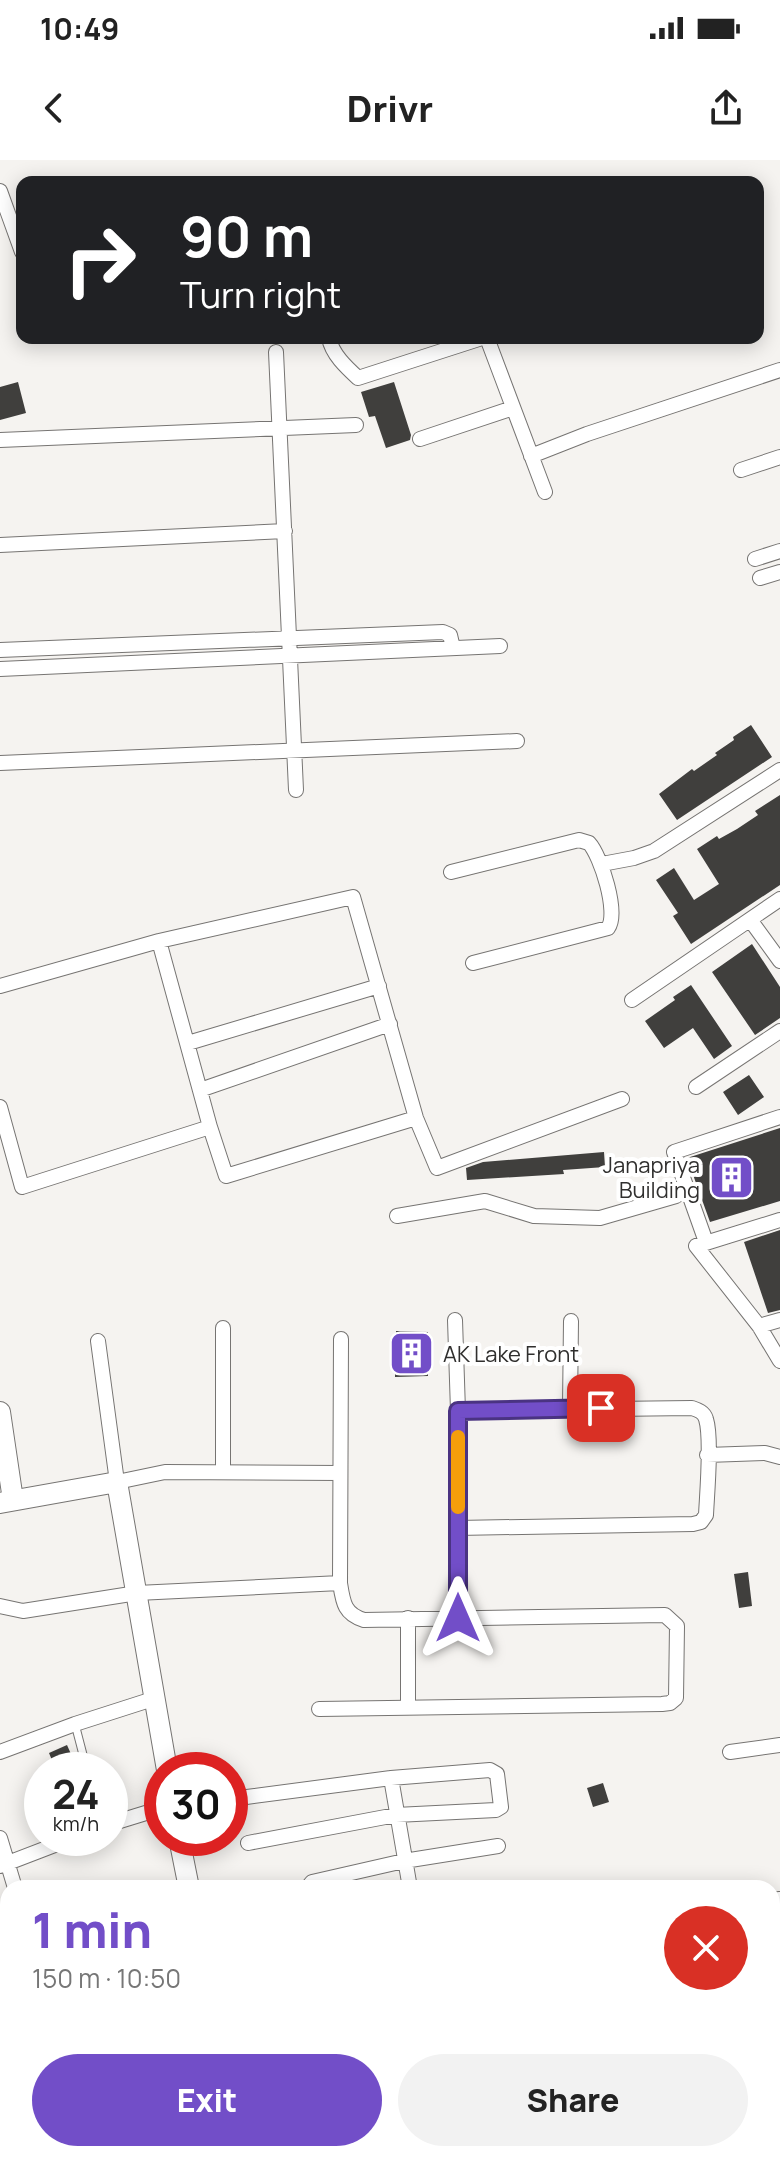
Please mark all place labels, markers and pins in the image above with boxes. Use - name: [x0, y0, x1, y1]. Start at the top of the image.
- place label: Janapriya Building: [603, 1150, 700, 1205]
- building icon: Janapriya Building: [707, 1154, 755, 1202]
- building icon: AK Lake Front: [388, 1330, 436, 1378]
- place label: AK Lake Front: [443, 1339, 579, 1369]
- pin: [567, 1374, 635, 1442]

